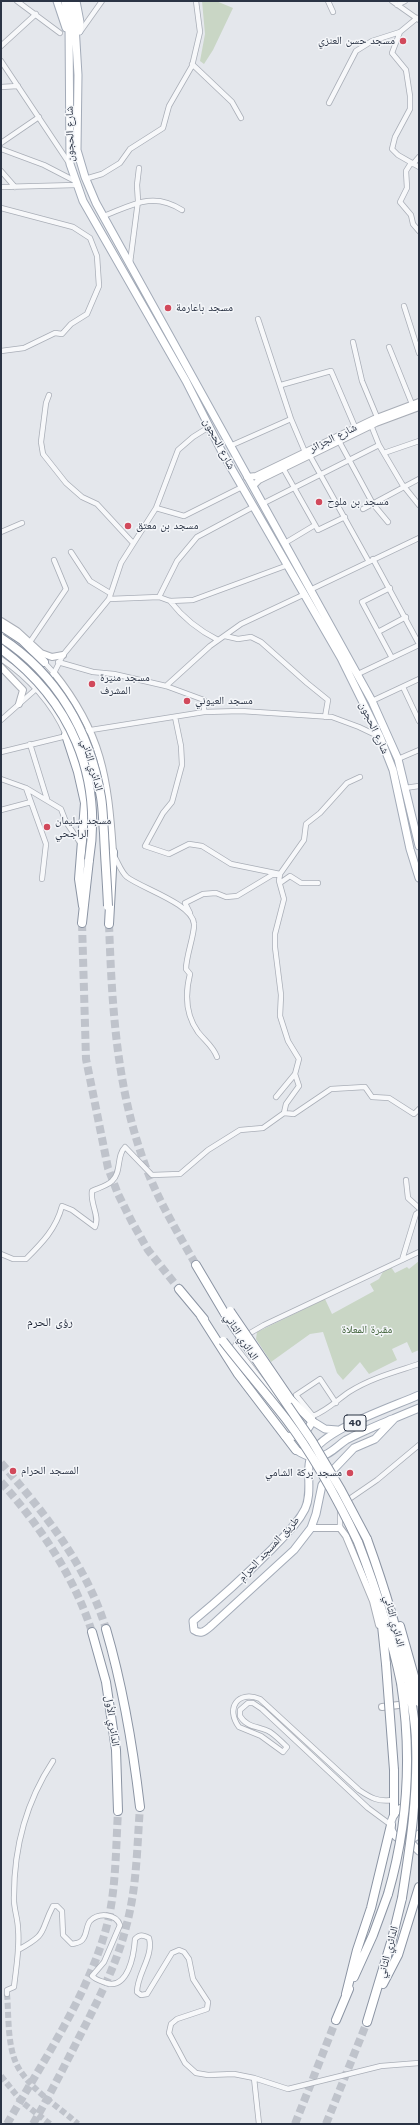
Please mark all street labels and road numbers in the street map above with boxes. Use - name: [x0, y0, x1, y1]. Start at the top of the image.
- street label: شارع الحجون: [63, 106, 77, 162]
- street label: شارع الحجون: [200, 416, 238, 472]
- street label: شارع الجزائر: [307, 421, 359, 455]
- street label: شارع الحجون: [356, 700, 392, 756]
- street label: الدائري الثاني: [78, 738, 106, 792]
- street label: الدائري الثاني: [221, 1311, 261, 1363]
- road number: 40: [344, 1415, 366, 1431]
- street label: طريق المسجد الحرام: [236, 1514, 302, 1584]
- street label: الدائري الثاني: [381, 1594, 407, 1648]
- street label: الدائري الأول: [102, 1695, 122, 1747]
- street label: الدائري الثاني: [375, 1925, 401, 1979]

